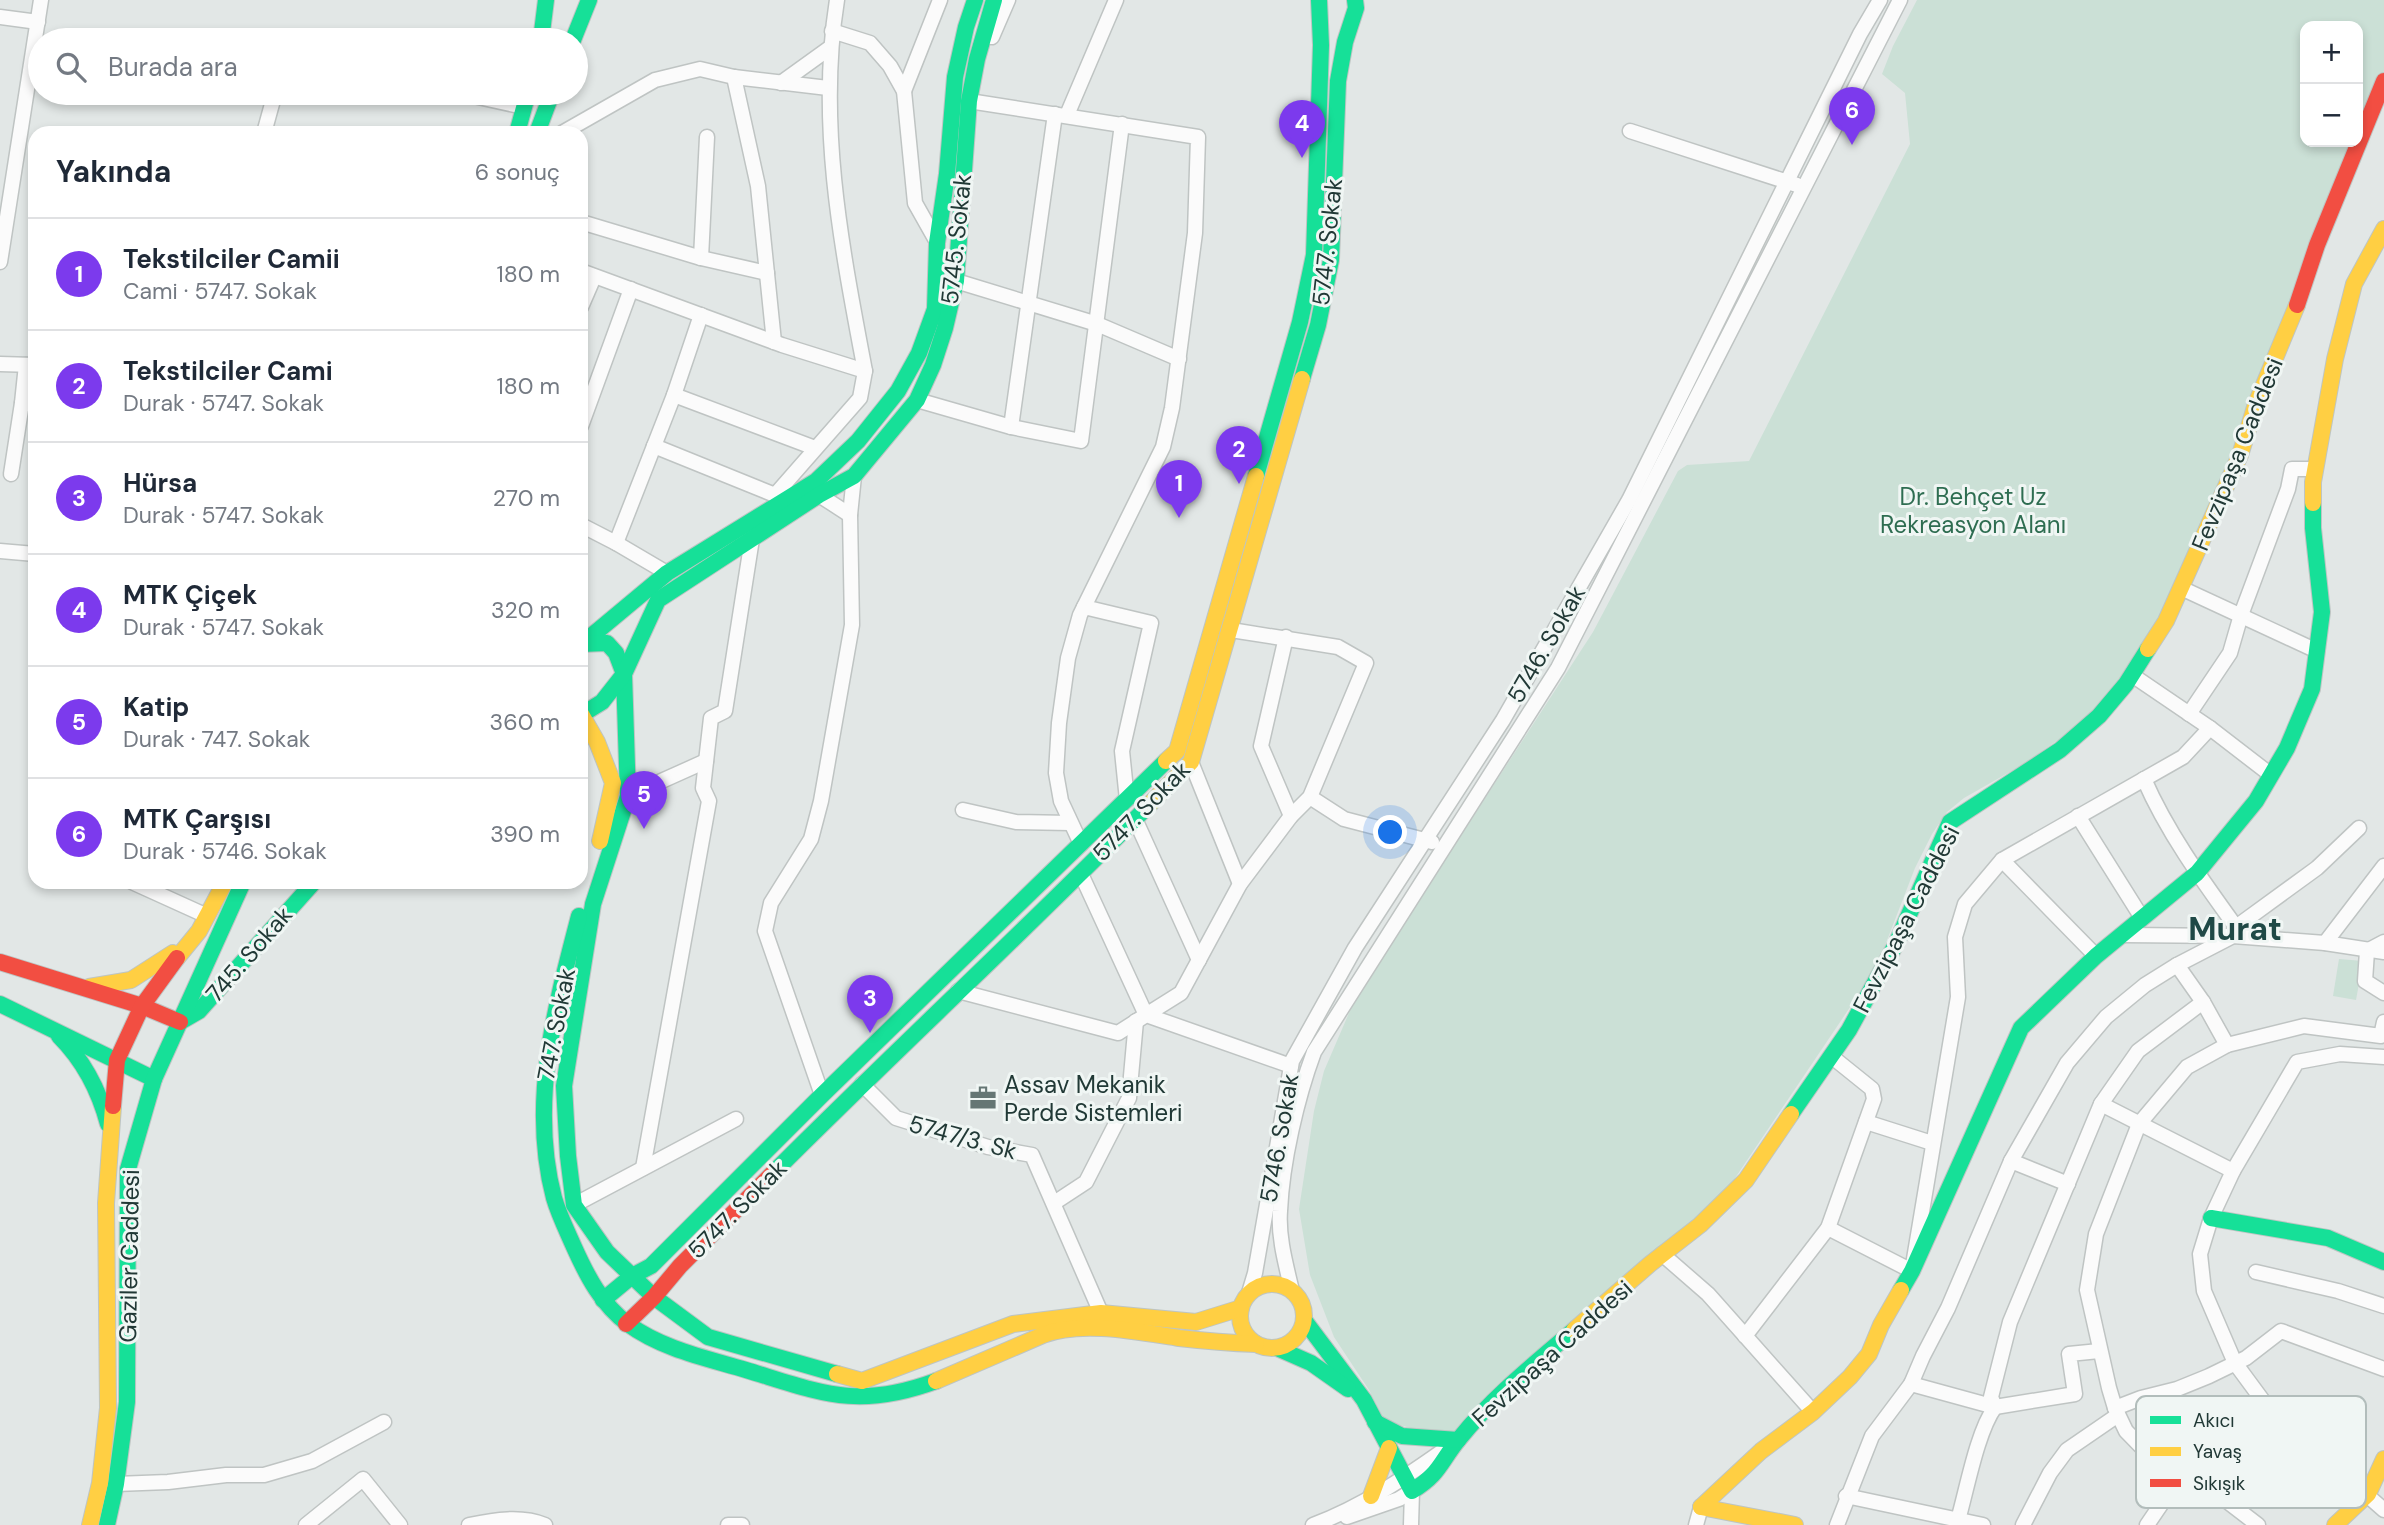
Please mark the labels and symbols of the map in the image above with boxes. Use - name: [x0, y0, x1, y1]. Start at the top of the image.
- pin: 6: [1829, 87, 1875, 145]
- pin: 4: [1279, 100, 1325, 158]
- street label: 5745. Sokak: [934, 172, 978, 306]
- street label: 5747. Sokak: [1305, 177, 1349, 307]
- street label: Fevzipaşa Caddesi: [2184, 353, 2290, 555]
- pin: 2: [1216, 426, 1262, 484]
- pin: 1: [1156, 460, 1202, 518]
- park label: Dr. Behçet Uz Rekreasyon Alanı: [1880, 481, 2066, 540]
- street label: 5746. Sokak: [1500, 580, 1592, 708]
- street label: 5747. Sokak: [1085, 754, 1197, 868]
- pin: 5: [621, 771, 667, 829]
- your location: [1373, 815, 1407, 849]
- street label: Fevzipaşa Caddesi: [1846, 820, 1966, 1018]
- street label: 745. Sokak: [199, 900, 299, 1008]
- district label: Murat: [2188, 908, 2282, 950]
- street label: 747. Sokak: [530, 965, 582, 1083]
- pin: 3: [847, 975, 893, 1033]
- place label: Assav Mekanik Perde Sistemleri: [1004, 1069, 1182, 1128]
- street label: 5746. Sokak: [1252, 1071, 1306, 1205]
- office icon: Assav Mekanik Perde Sistemleri: [968, 1083, 998, 1113]
- street label: 5747/3. Sk: [906, 1108, 1020, 1166]
- street label: 5747. Sokak: [681, 1153, 793, 1265]
- street label: Gaziler Caddesi: [112, 1169, 146, 1343]
- street label: Fevzipaşa Caddesi: [1465, 1273, 1639, 1433]
- legend: [2136, 1396, 2366, 1508]
- text: Akıcı: [2193, 1408, 2235, 1433]
- text: Yavaş: [2193, 1439, 2242, 1464]
- text: Sıkışık: [2193, 1471, 2246, 1496]

